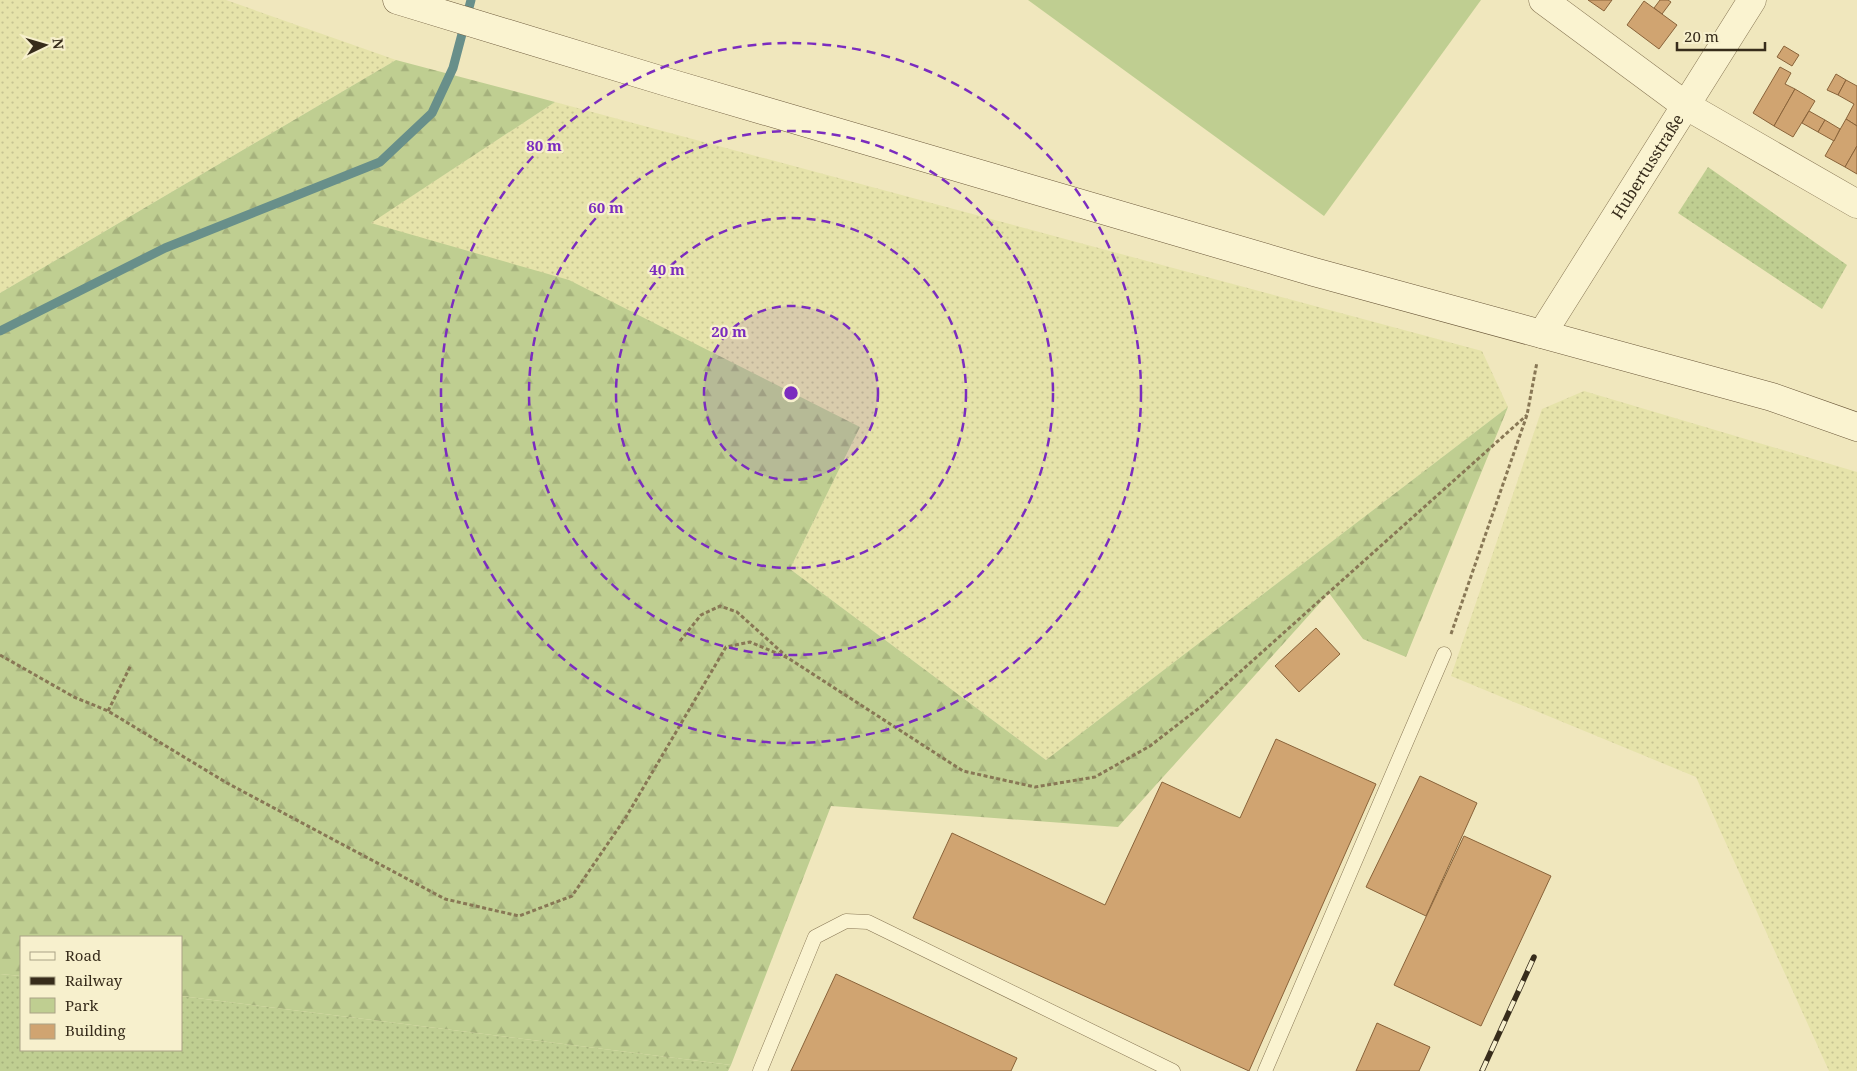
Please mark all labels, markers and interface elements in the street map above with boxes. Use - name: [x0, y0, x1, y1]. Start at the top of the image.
- north arrow: [20, 20, 70, 70]
- scale bar: [1677, 20, 1764, 52]
- text: 20 m: [1684, 26, 1719, 46]
- text: N: [49, 37, 68, 50]
- street label: Hubertusstraße: [1606, 110, 1689, 223]
- text: 80 m: [526, 135, 562, 155]
- text: 60 m: [588, 197, 624, 217]
- text: 40 m: [649, 259, 685, 279]
- text: 20 m: [711, 321, 747, 341]
- centre of rings: [782, 384, 800, 402]
- legend: [20, 936, 182, 1051]
- text: Road: [65, 945, 101, 965]
- text: Railway: [65, 970, 123, 990]
- text: Park: [65, 995, 99, 1015]
- text: Building: [65, 1020, 126, 1040]

